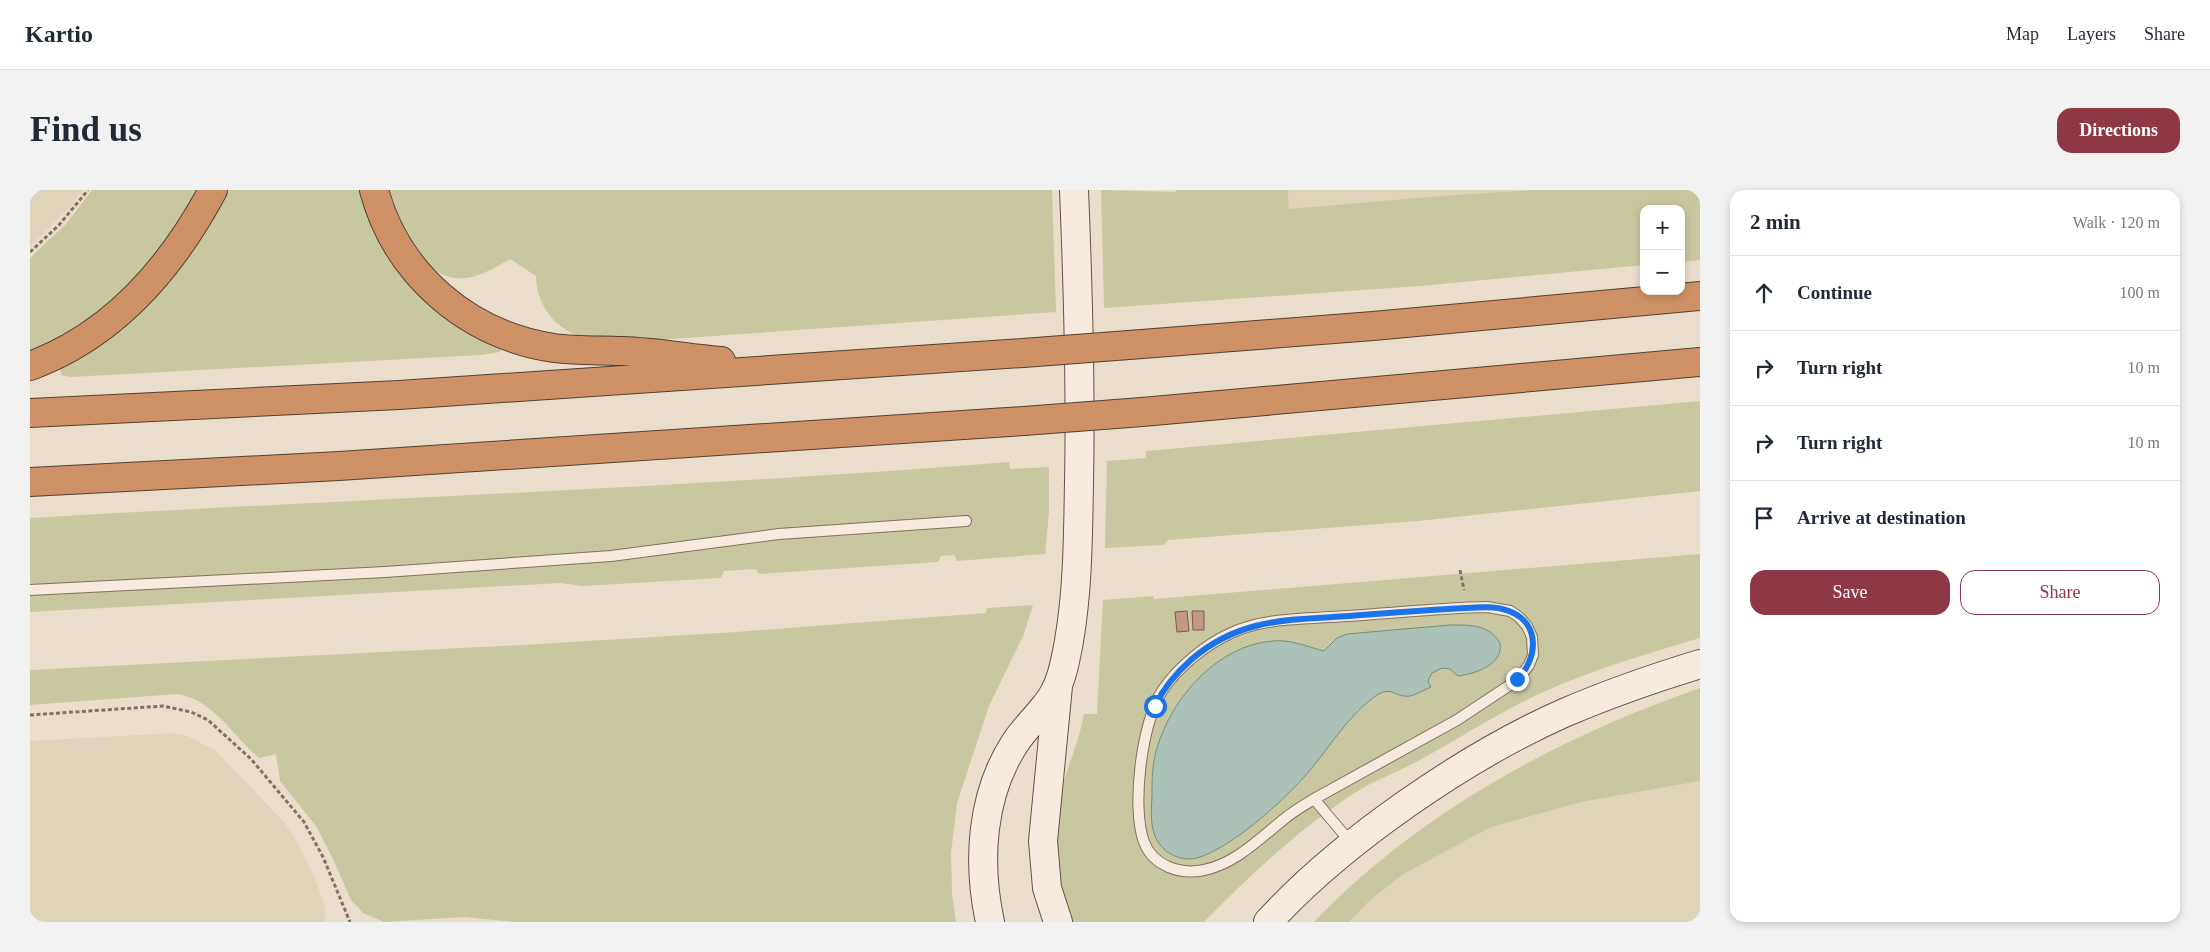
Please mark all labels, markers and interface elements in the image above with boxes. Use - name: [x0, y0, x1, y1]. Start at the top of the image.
- text: Kartio: [25, 21, 93, 47]
- text: Map: [2006, 24, 2039, 44]
- text: Layers: [2067, 24, 2116, 44]
- text: Share: [2144, 24, 2185, 44]
- button: Directions: [2057, 108, 2180, 153]
- text: Find us: [30, 110, 142, 149]
- map controls: [1640, 205, 1685, 295]
- button: +: [1640, 205, 1685, 250]
- text: 2 min: [1750, 210, 1801, 234]
- text: Walk · 120 m: [2073, 214, 2160, 231]
- button: −: [1640, 250, 1685, 295]
- icon: ahead: [1750, 279, 1778, 307]
- text: Continue: [1797, 282, 1872, 303]
- text: 100 m: [2120, 284, 2160, 301]
- icon: right: [1750, 354, 1778, 382]
- text: Turn right: [1797, 357, 1882, 378]
- text: 10 m: [2128, 359, 2160, 376]
- icon: right: [1750, 429, 1778, 457]
- text: Turn right: [1797, 432, 1882, 453]
- text: 10 m: [2128, 434, 2160, 451]
- icon: arrive: [1750, 504, 1778, 532]
- text: Arrive at destination: [1797, 507, 1966, 528]
- button: Save: [1750, 570, 1950, 615]
- button: Share: [1960, 570, 2160, 615]
- route end: [1506, 668, 1529, 691]
- route start: [1144, 695, 1167, 718]

